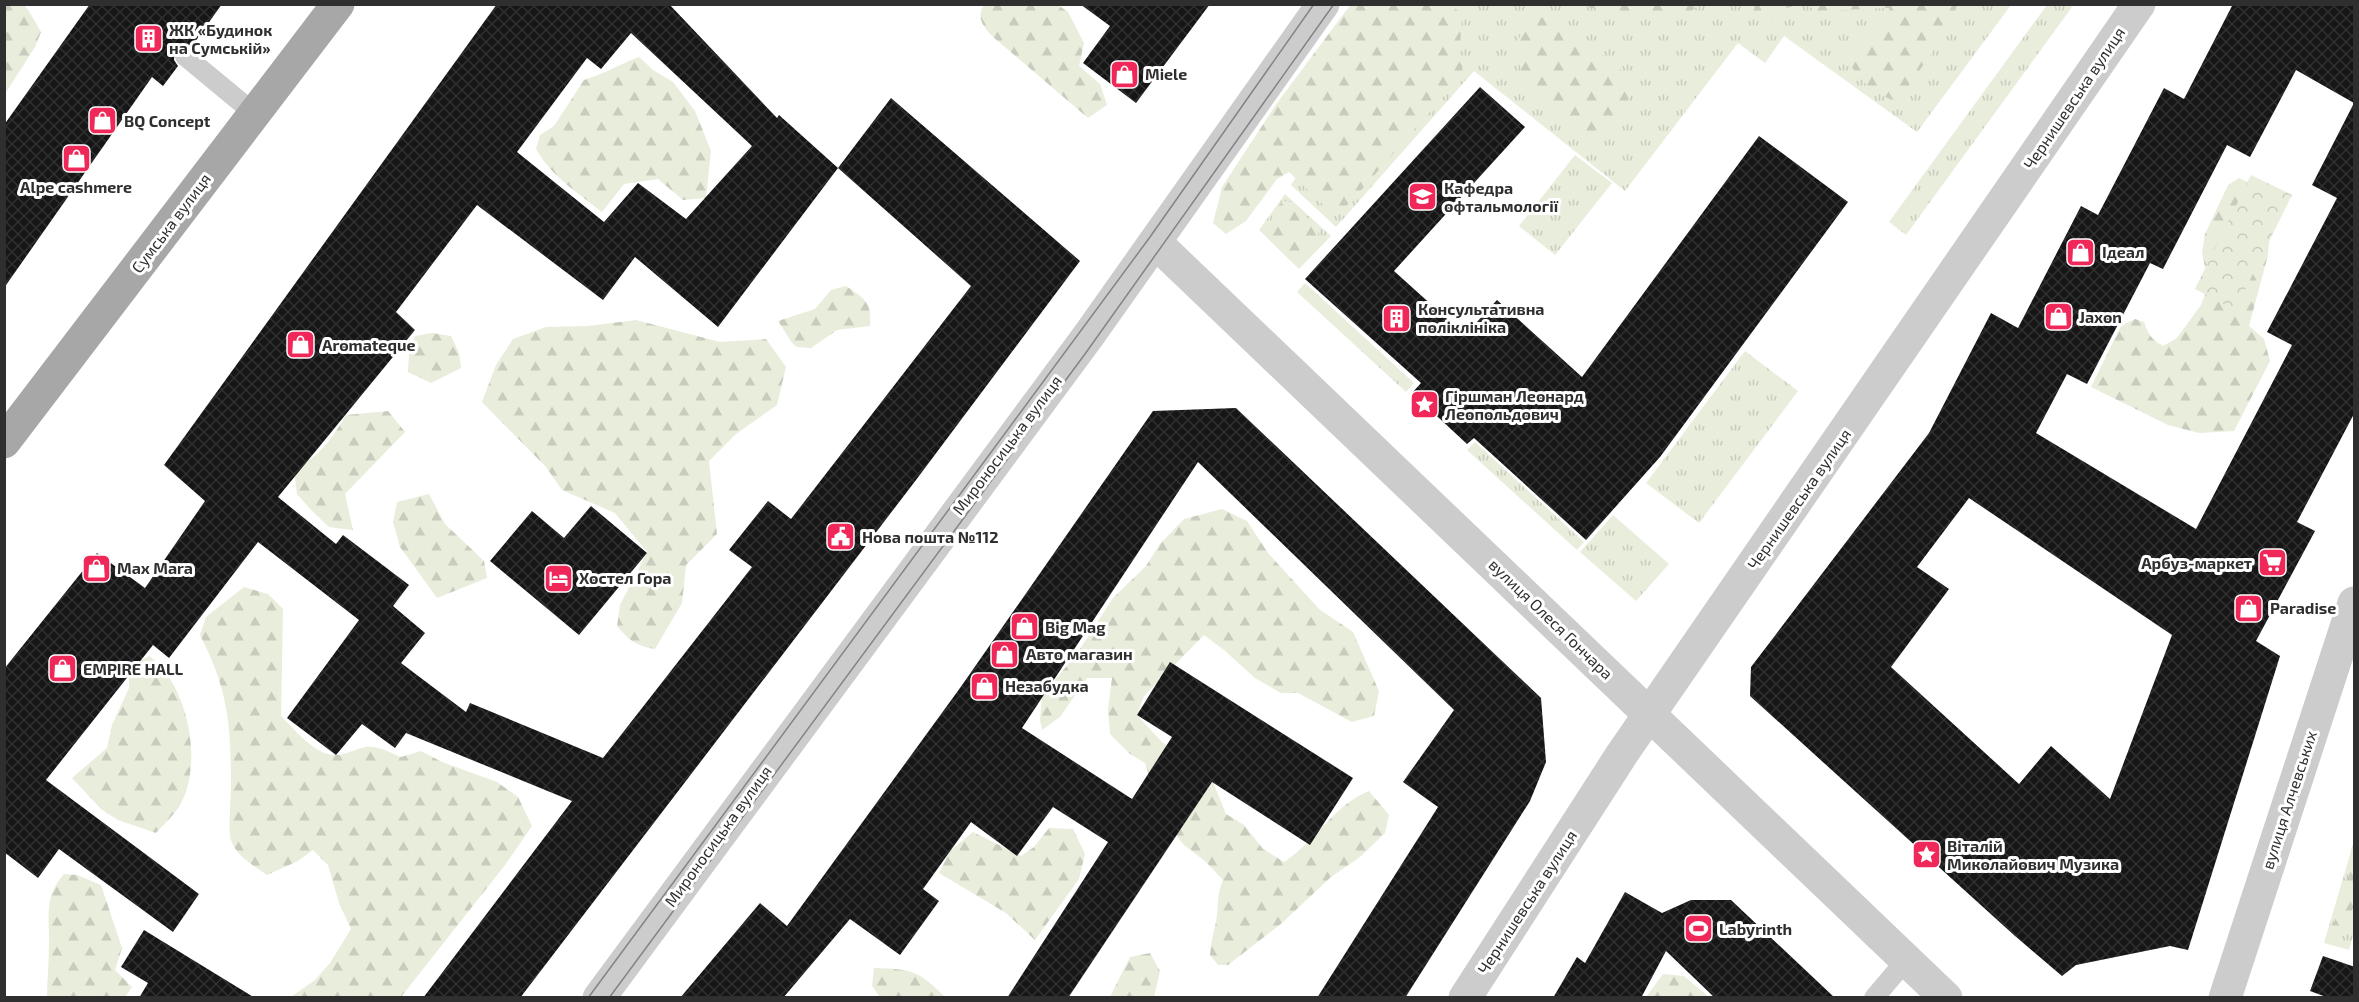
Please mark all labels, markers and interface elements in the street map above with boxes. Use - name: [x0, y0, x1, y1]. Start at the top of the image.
- place label: ЖК «Будинок на Сумській»: [169, 20, 272, 57]
- building icon: ЖК «Будинок на Сумській»: [132, 23, 164, 55]
- street label: Чернишевська вулиця: [2019, 23, 2129, 173]
- shop icon: Miele: [1108, 58, 1140, 90]
- place label: Miele: [1145, 64, 1187, 83]
- shop icon: BQ Concept: [87, 105, 119, 137]
- place label: BQ Concept: [124, 111, 211, 131]
- shop icon: Alpe cashmere: [60, 143, 92, 175]
- street label: Сумська вулиця: [127, 169, 215, 277]
- place label: Alpe cashmere: [20, 177, 132, 196]
- place label: Кафедра офтальмології: [1444, 178, 1559, 215]
- school or university icon: Кафедра офтальмології: [1407, 181, 1439, 213]
- shop icon: Ідеал: [2065, 236, 2097, 268]
- place label: Ідеал: [2102, 242, 2144, 261]
- place label: Консультативна поліклініка: [1418, 299, 1544, 336]
- shop icon: Jaxon: [2042, 301, 2074, 333]
- building icon: Консультативна поліклініка: [1381, 302, 1413, 334]
- place label: Jaxon: [2079, 307, 2122, 326]
- shop icon: Aromateque: [285, 329, 317, 361]
- place label: Aromateque: [322, 335, 415, 354]
- street label: Мироносицька вулиця: [948, 371, 1066, 519]
- place label: Гіршман Леонард Леопольдович: [1445, 386, 1584, 423]
- place icon: Гіршман Леонард Леопольдович: [1408, 389, 1440, 421]
- street label: Чернишевська вулиця: [1743, 425, 1855, 573]
- public building icon: Нова пошта №112: [825, 521, 857, 553]
- place label: Нова пошта №112: [862, 527, 999, 546]
- supermarket icon: Арбуз-маркет: [2257, 547, 2289, 579]
- shop icon: Max Mara: [80, 552, 112, 584]
- place label: Арбуз-маркет: [2141, 553, 2252, 572]
- street label: вулиця Олеся Гончара: [1485, 555, 1617, 683]
- place label: Max Mara: [117, 558, 193, 577]
- hotel icon: Хостел Гора: [542, 562, 574, 594]
- place label: Хостел Гора: [579, 568, 671, 587]
- shop icon: Paradise: [2233, 592, 2265, 624]
- place label: Paradise: [2270, 598, 2336, 617]
- shop icon: Big Mag: [1008, 611, 1040, 643]
- place label: Big Mag: [1045, 617, 1106, 636]
- shop icon: Авто магазин: [989, 638, 1021, 670]
- place label: Авто магазин: [1026, 644, 1133, 663]
- shop icon: EMPIRE HALL: [46, 653, 78, 685]
- place label: EMPIRE HALL: [83, 659, 184, 678]
- shop icon: Незабудка: [968, 670, 1000, 702]
- place label: Незабудка: [1005, 676, 1089, 695]
- street label: вулиця Алчевських: [2257, 728, 2321, 872]
- street label: Мироносицька вулиця: [660, 761, 776, 911]
- street label: Чернишевська вулиця: [1473, 826, 1581, 978]
- place label: Віталій Миколайович Музика: [1947, 836, 2119, 873]
- place icon: Віталій Миколайович Музика: [1910, 839, 1942, 871]
- sports icon: Labyrinth: [1682, 913, 1714, 945]
- place label: Labyrinth: [1719, 919, 1792, 939]

